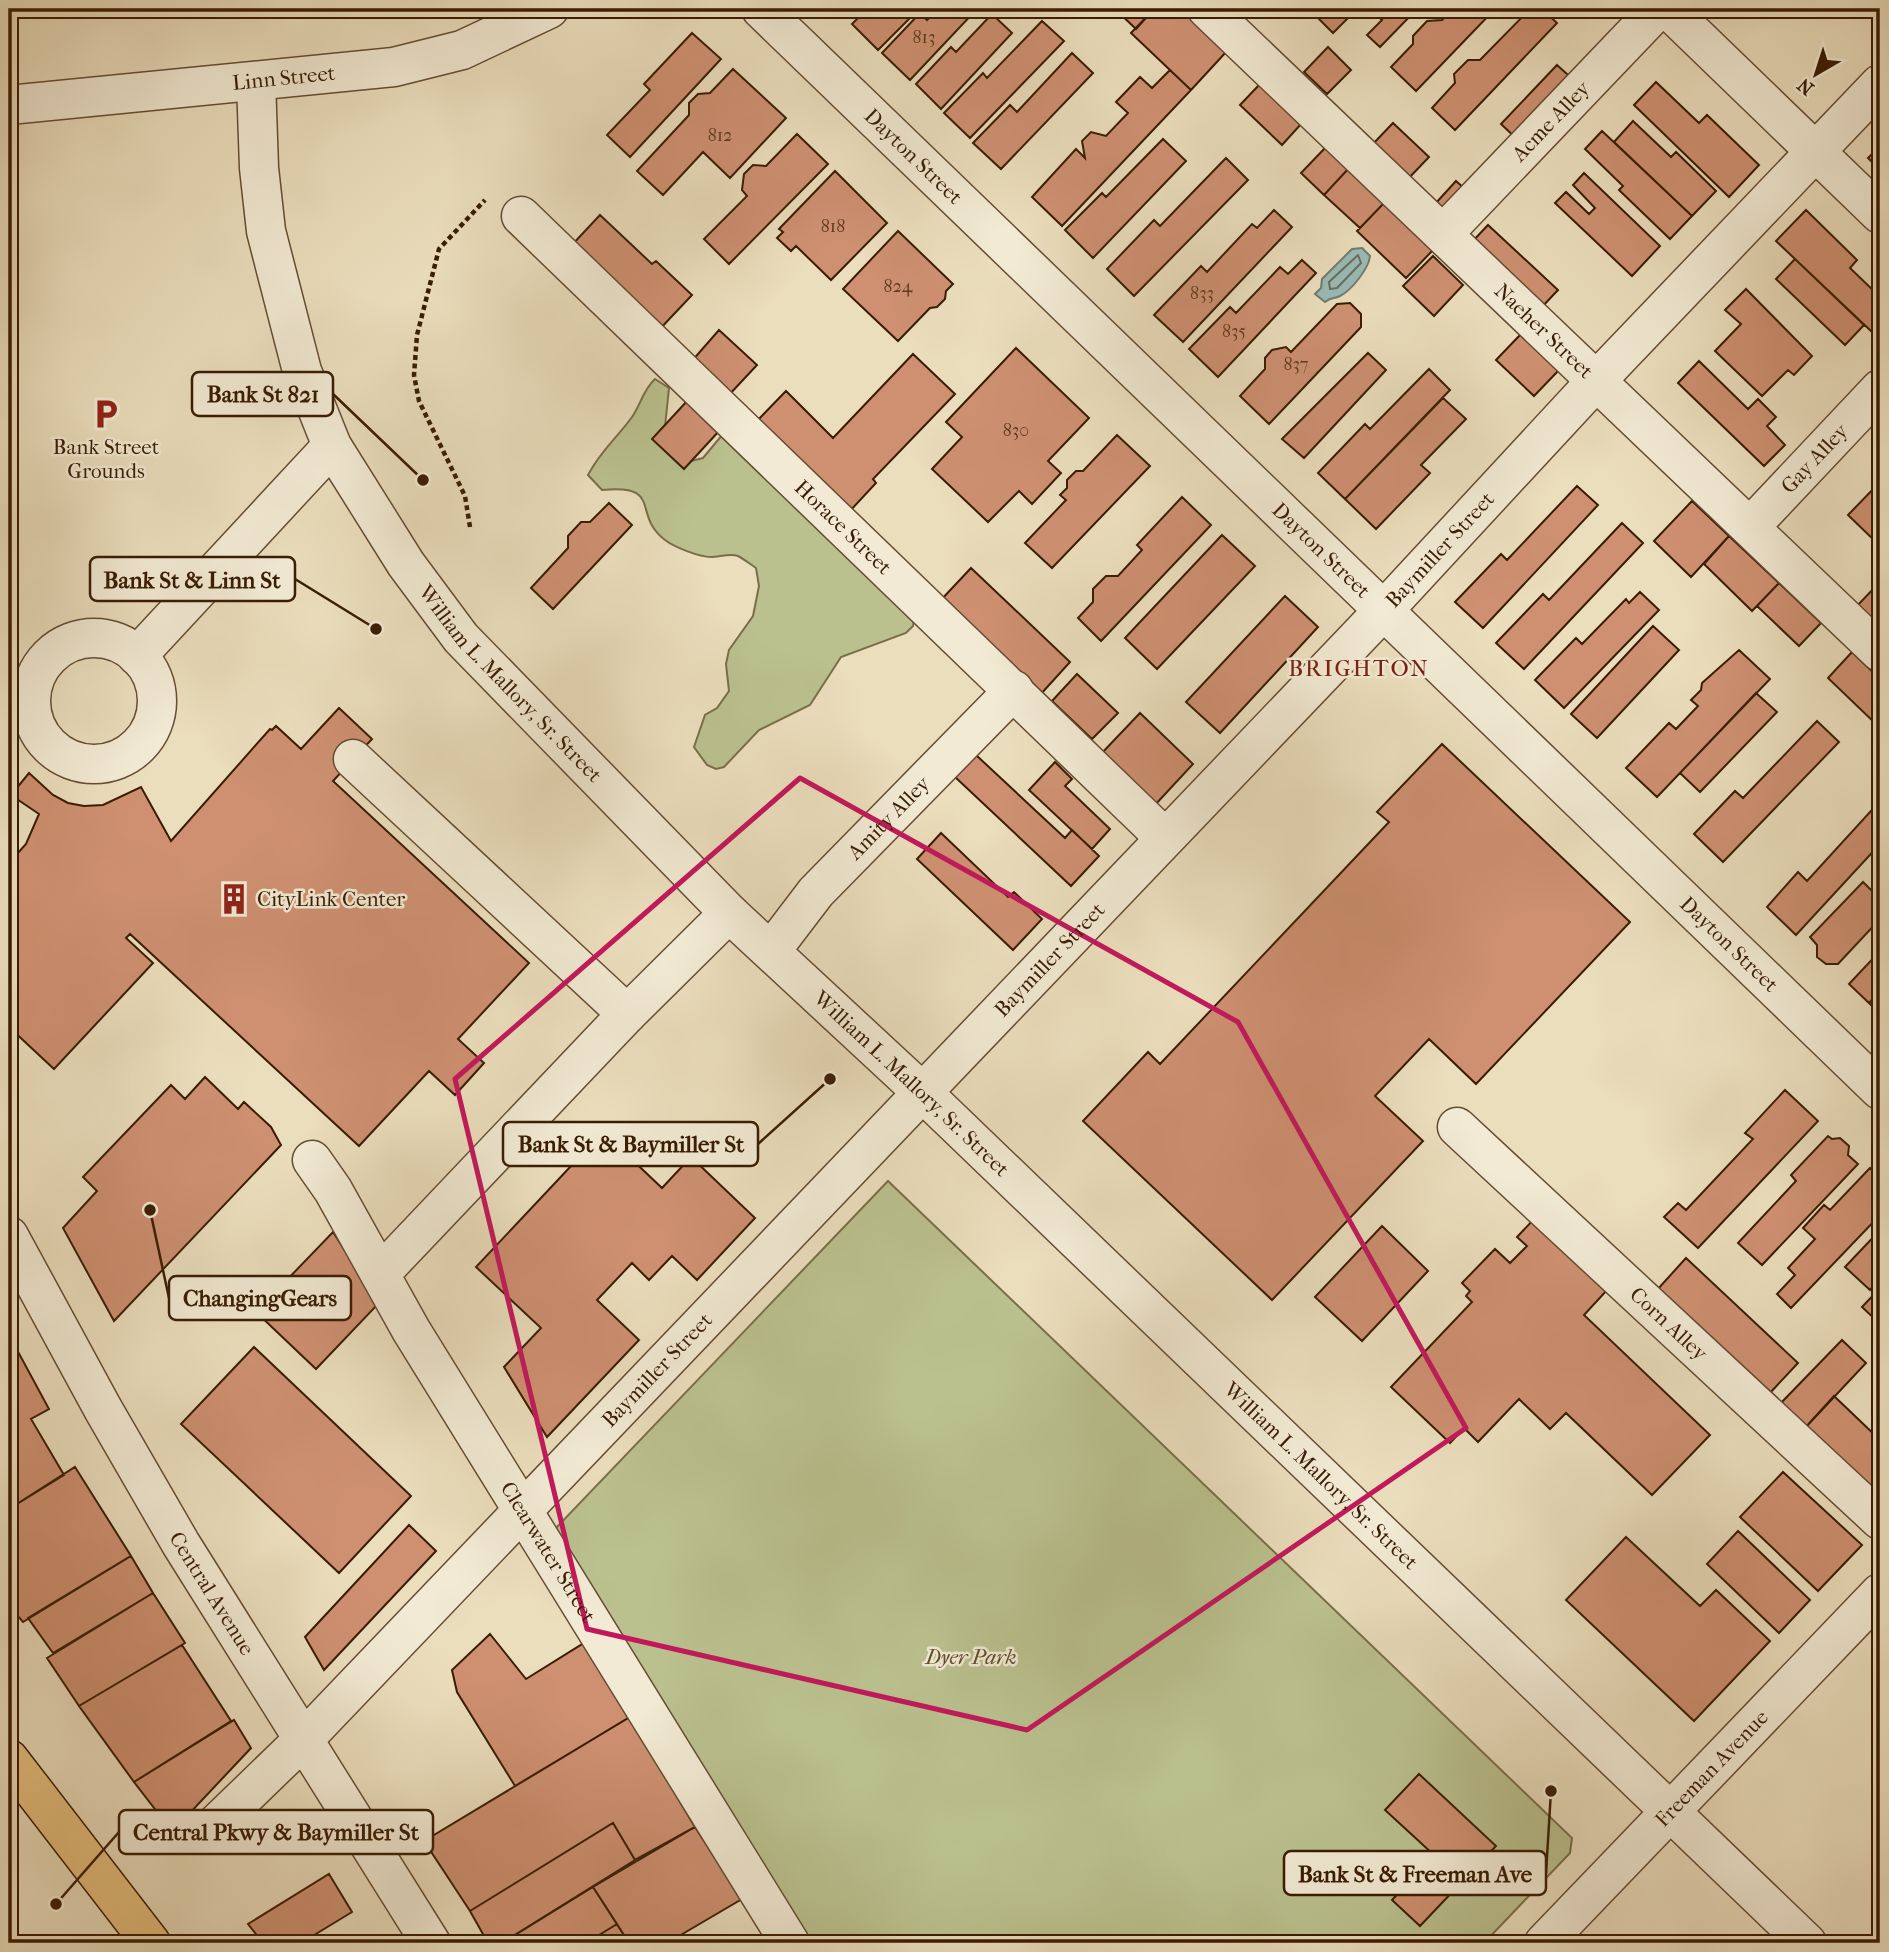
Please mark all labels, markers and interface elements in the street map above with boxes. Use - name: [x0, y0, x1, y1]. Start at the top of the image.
- house number: 813: [913, 27, 935, 48]
- north arrow: [1780, 38, 1850, 108]
- street label: Linn Street: [231, 61, 337, 95]
- text: N: [1793, 73, 1818, 100]
- street label: Acme Alley: [1506, 76, 1595, 167]
- street label: Dayton Street: [860, 104, 968, 209]
- house number: 812: [708, 125, 732, 146]
- house number: 818: [821, 216, 845, 237]
- house number: 824: [884, 276, 913, 297]
- street label: Naeher Street: [1490, 279, 1598, 384]
- house number: 833: [1190, 283, 1214, 304]
- house number: 835: [1222, 321, 1246, 342]
- house number: 837: [1283, 354, 1309, 375]
- callout: Bank St 821: [192, 372, 333, 416]
- text: Bank St 821: [207, 381, 319, 408]
- parking icon: Bank Street Grounds: [89, 397, 123, 431]
- street label: Gay Alley: [1776, 418, 1853, 498]
- house number: 830: [1003, 420, 1029, 441]
- place label: Bank Street Grounds: [53, 435, 160, 483]
- street label: Horace Street: [790, 475, 897, 580]
- street label: Baymiller Street: [1381, 487, 1499, 612]
- street label: Dayton Street: [1267, 498, 1376, 603]
- callout: Bank St & Linn St: [90, 557, 295, 601]
- text: Bank St & Linn St: [104, 567, 281, 594]
- street label: William L. Mallory, Sr. Street: [413, 579, 607, 788]
- district label: BRIGHTON: [1288, 655, 1430, 682]
- street label: Amity Alley: [842, 771, 935, 865]
- building icon: CityLink Center: [217, 882, 251, 916]
- place label: CityLink Center: [257, 887, 405, 911]
- street label: Dayton Street: [1675, 892, 1783, 997]
- street label: Baymiller Street: [990, 897, 1110, 1022]
- street label: William L. Mallory, Sr. Street: [808, 985, 1015, 1182]
- callout: Bank St & Baymiller St: [503, 1122, 758, 1166]
- text: Bank St & Baymiller St: [518, 1131, 745, 1158]
- callout: ChangingGears: [169, 1276, 351, 1320]
- street label: Corn Alley: [1625, 1282, 1713, 1366]
- text: ChangingGears: [183, 1285, 337, 1312]
- street label: Baymiller Street: [597, 1308, 717, 1432]
- street label: William L. Mallory, Sr. Street: [1218, 1376, 1423, 1575]
- street label: Clearwater Street: [496, 1477, 601, 1627]
- street label: Central Avenue: [164, 1527, 259, 1659]
- park label: Dyer Park: [923, 1645, 1017, 1669]
- street label: Freeman Avenue: [1650, 1705, 1773, 1832]
- callout: Central Pkwy & Baymiller St: [119, 1810, 433, 1854]
- text: Central Pkwy & Baymiller St: [133, 1819, 420, 1846]
- callout: Bank St & Freeman Ave: [1284, 1851, 1546, 1895]
- text: Bank St & Freeman Ave: [1298, 1861, 1533, 1888]

